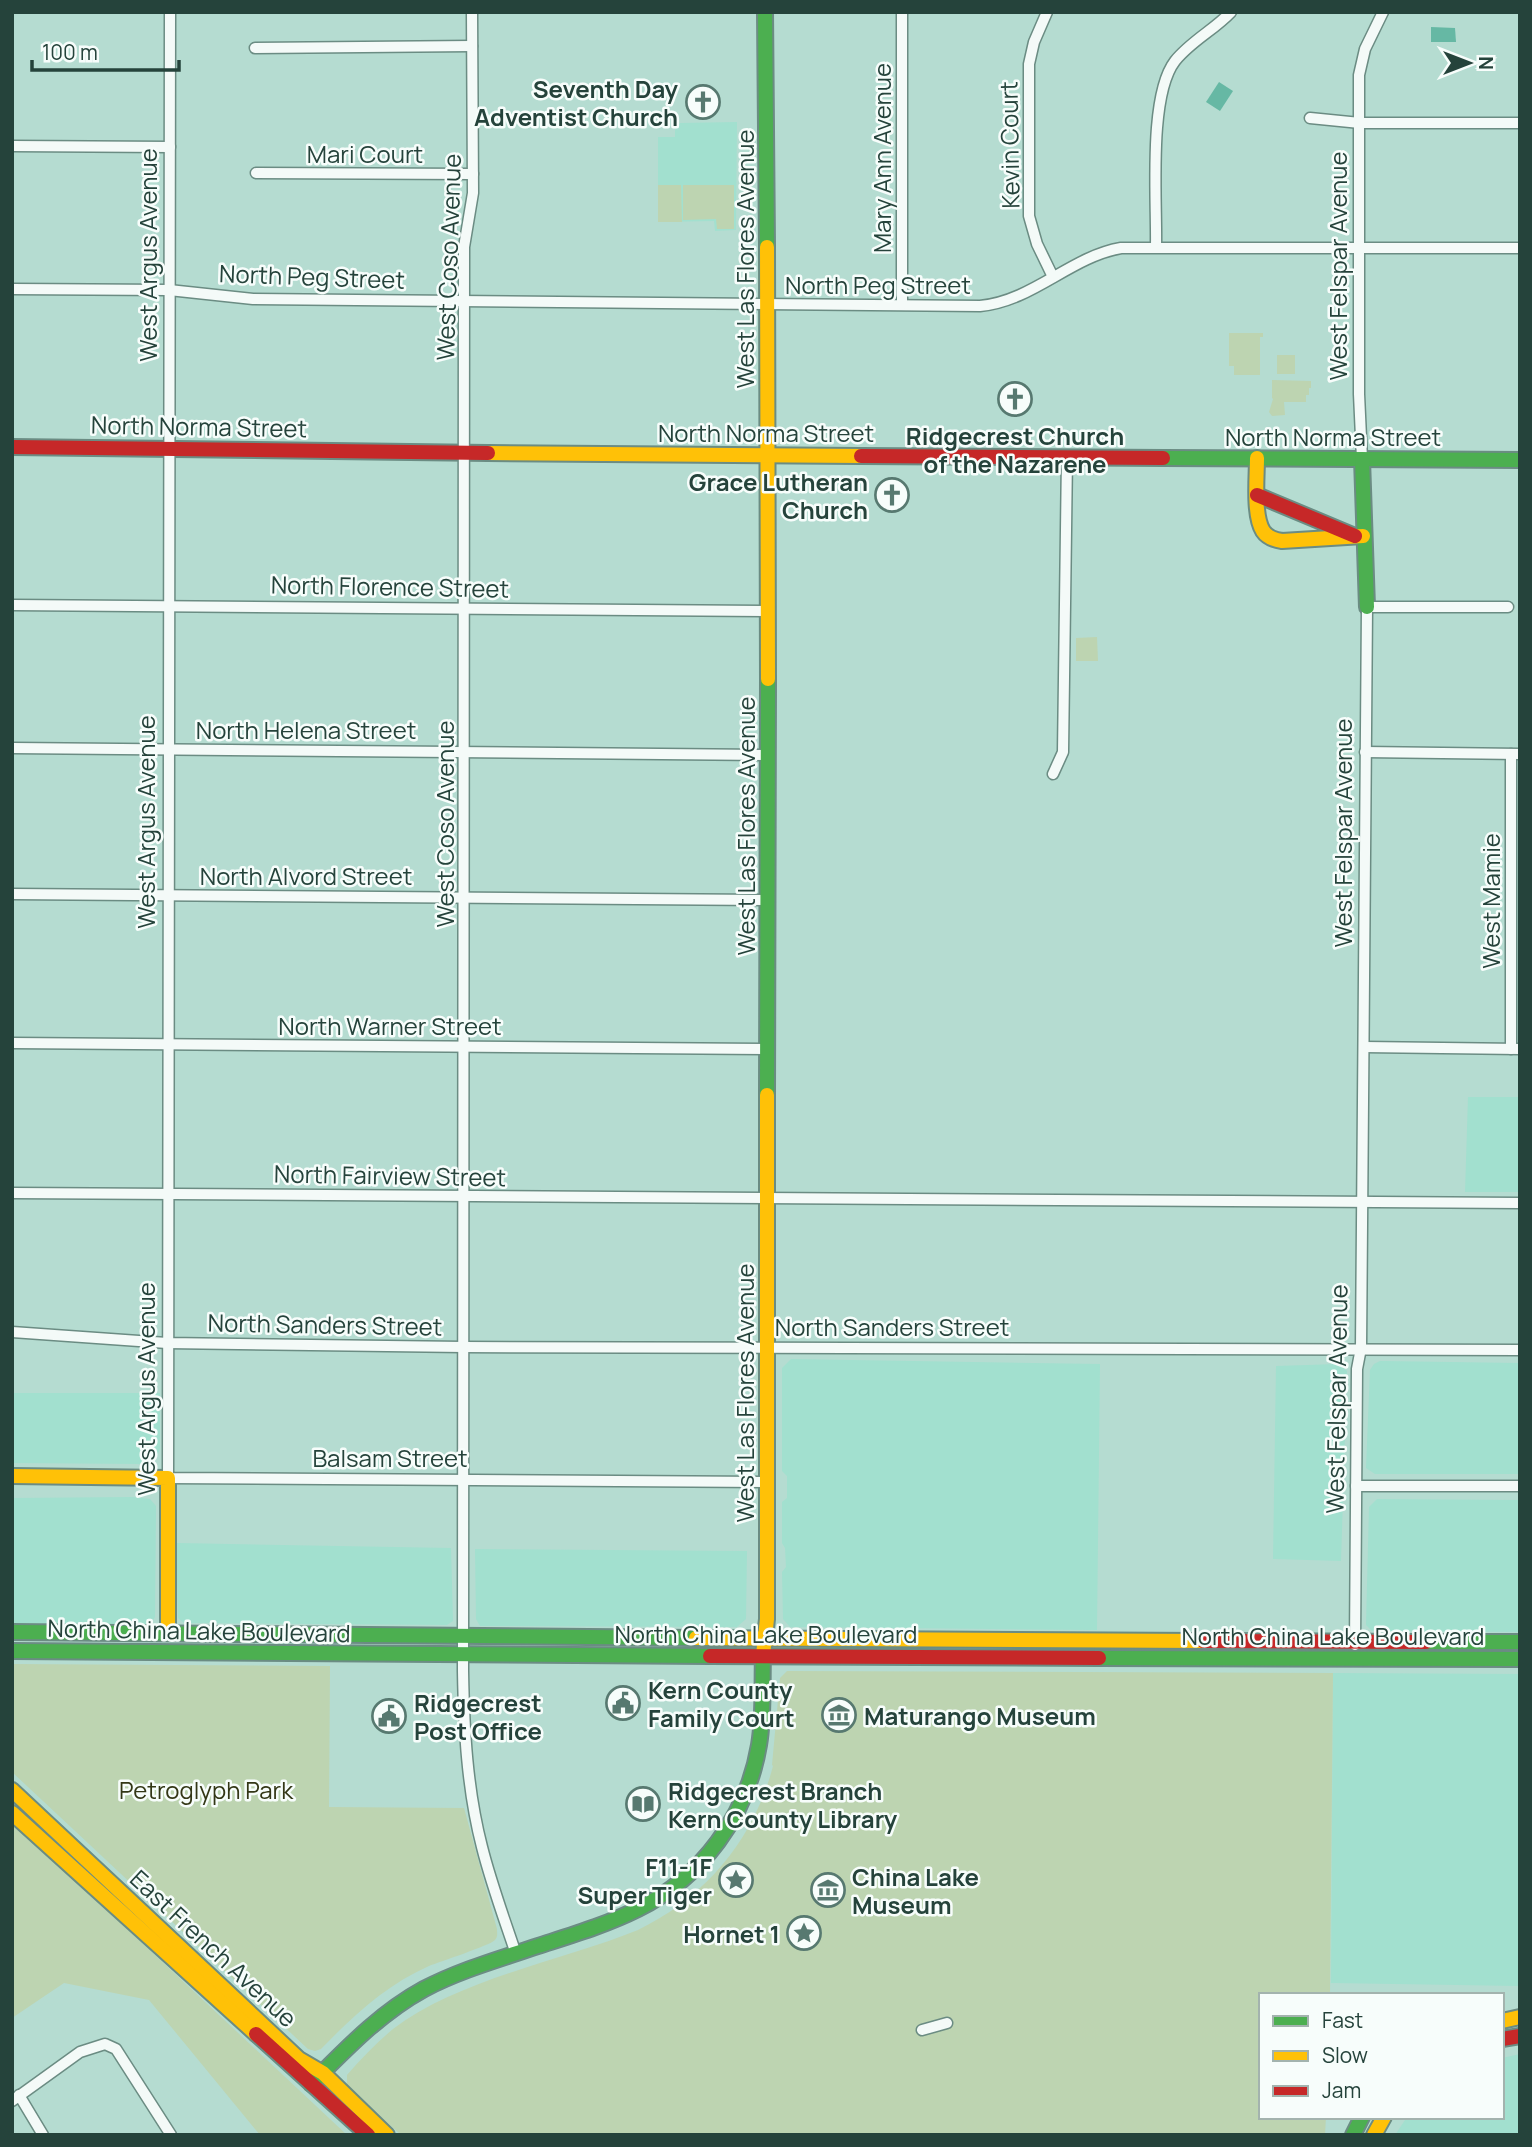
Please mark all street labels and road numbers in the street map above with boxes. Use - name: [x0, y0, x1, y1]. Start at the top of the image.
- street label: Mary Ann Avenue: [865, 63, 898, 253]
- street label: Kevin Court: [991, 81, 1027, 209]
- street label: West Las Flores Avenue: [728, 130, 761, 388]
- street label: Mari Court: [307, 137, 423, 170]
- street label: West Argus Avenue: [131, 148, 164, 362]
- street label: West Felspar Avenue: [1321, 151, 1354, 381]
- street label: West Coso Avenue: [428, 153, 468, 361]
- street label: North Peg Street: [219, 256, 405, 296]
- street label: North Peg Street: [785, 268, 971, 301]
- street label: North Norma Street: [91, 408, 307, 444]
- street label: North Norma Street: [658, 416, 874, 449]
- street label: North Norma Street: [1225, 420, 1441, 453]
- street label: North Florence Street: [271, 567, 509, 605]
- street label: West Las Flores Avenue: [729, 697, 762, 955]
- street label: North Helena Street: [196, 713, 416, 746]
- street label: West Argus Avenue: [129, 715, 162, 929]
- street label: West Felspar Avenue: [1326, 718, 1359, 948]
- street label: West Coso Avenue: [428, 720, 461, 928]
- street label: West Mamie: [1474, 833, 1507, 969]
- street label: North Alvord Street: [200, 859, 412, 892]
- street label: North Warner Street: [278, 1009, 502, 1042]
- street label: North Fairview Street: [274, 1156, 506, 1194]
- street label: West Las Flores Avenue: [728, 1264, 761, 1522]
- street label: West Argus Avenue: [129, 1282, 162, 1496]
- street label: West Felspar Avenue: [1318, 1284, 1354, 1514]
- street label: North Sanders Street: [207, 1305, 443, 1343]
- street label: North Sanders Street: [775, 1310, 1009, 1343]
- street label: Balsam Street: [312, 1441, 468, 1474]
- street label: North China Lake Boulevard: [47, 1611, 351, 1649]
- street label: North China Lake Boulevard: [614, 1617, 918, 1650]
- street label: North China Lake Boulevard: [1181, 1619, 1485, 1652]
- street label: East French Avenue: [123, 1862, 305, 2034]

